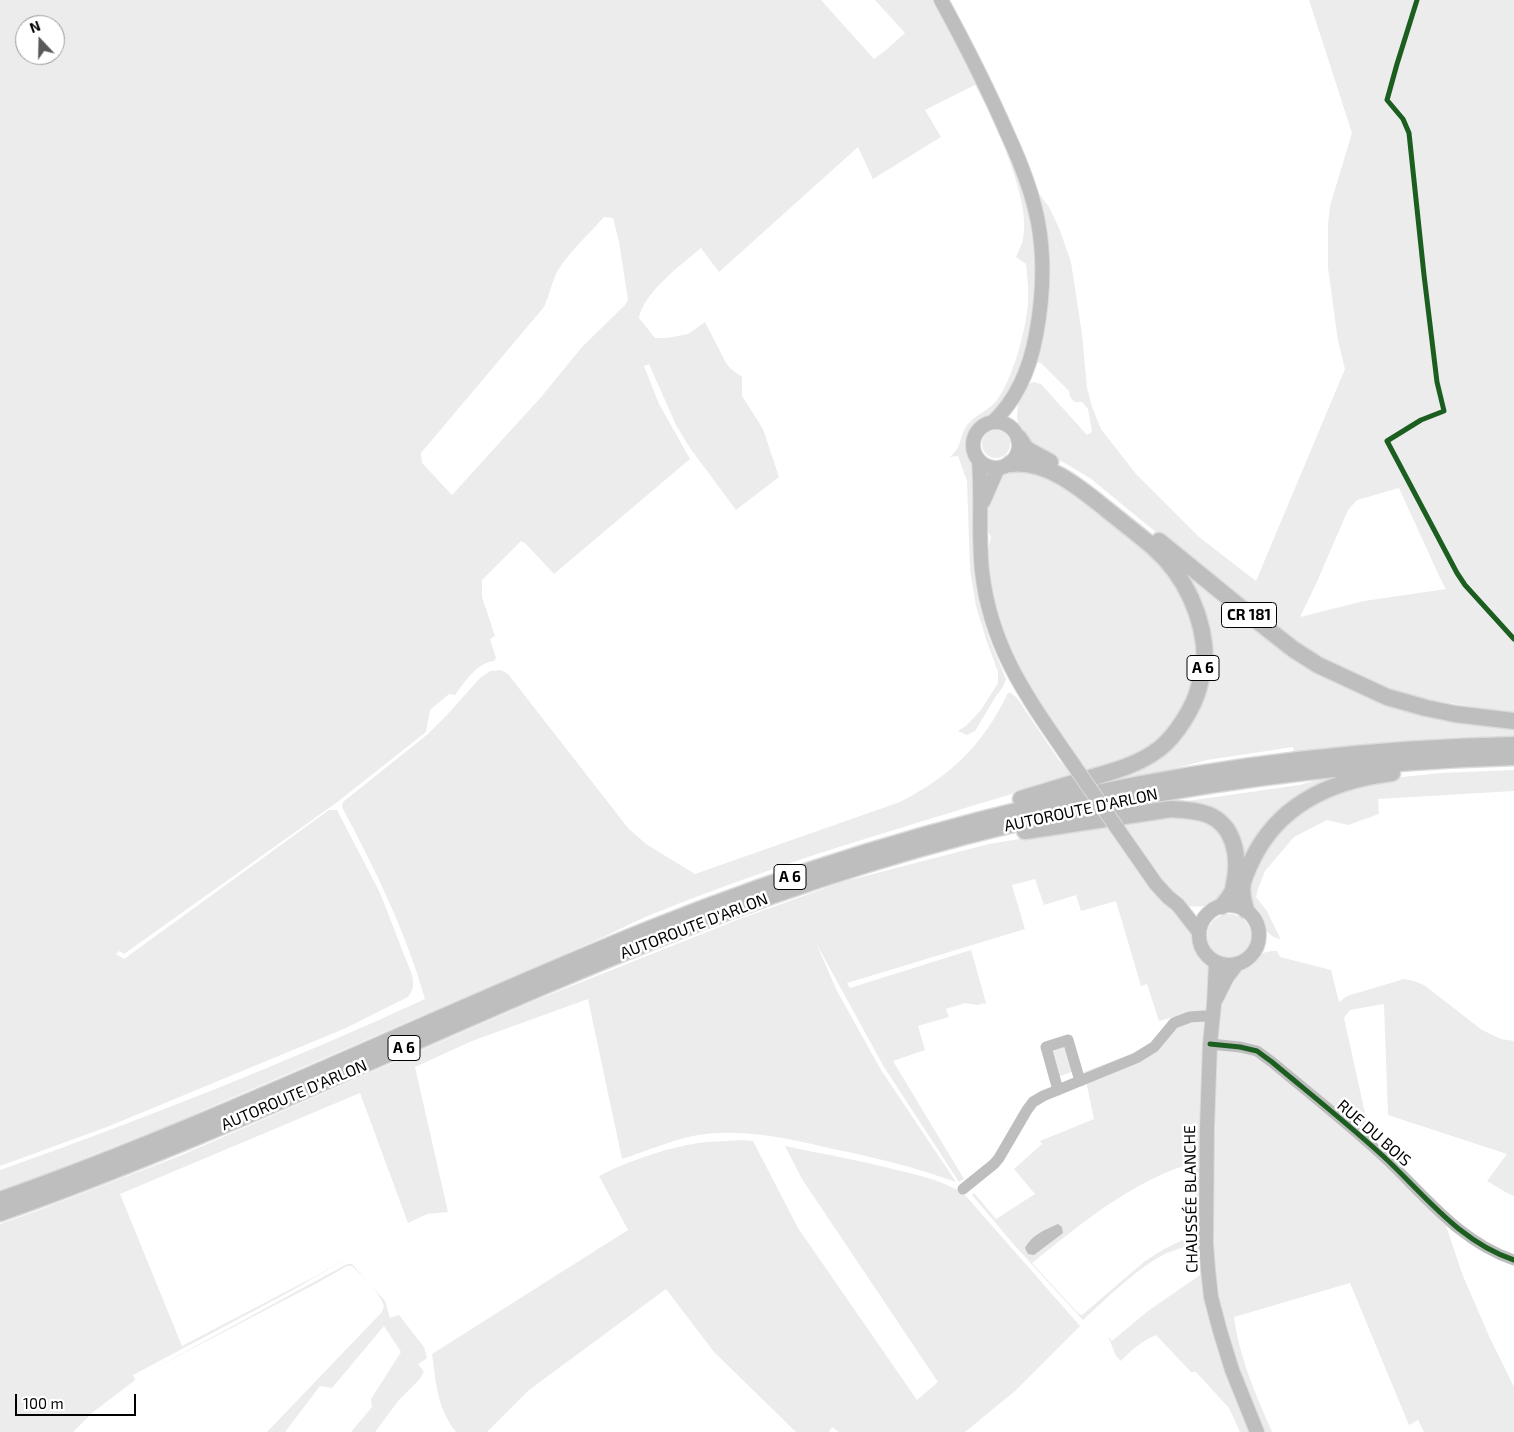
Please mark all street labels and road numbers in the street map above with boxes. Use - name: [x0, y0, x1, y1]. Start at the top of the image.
- road number: CR 181: [1222, 602, 1276, 628]
- road number: A 6: [1187, 656, 1219, 680]
- street label: AUTOROUTE D'ARLON: [1002, 784, 1160, 836]
- road number: A 6: [774, 864, 806, 890]
- street label: AUTOROUTE D'ARLON: [618, 889, 770, 963]
- road number: A 6: [388, 1036, 420, 1060]
- street label: AUTOROUTE D'ARLON: [218, 1056, 370, 1134]
- street label: RUE DU BOIS: [1333, 1096, 1415, 1170]
- street label: CHAUSSÉE BLANCHE: [1180, 1125, 1202, 1273]

